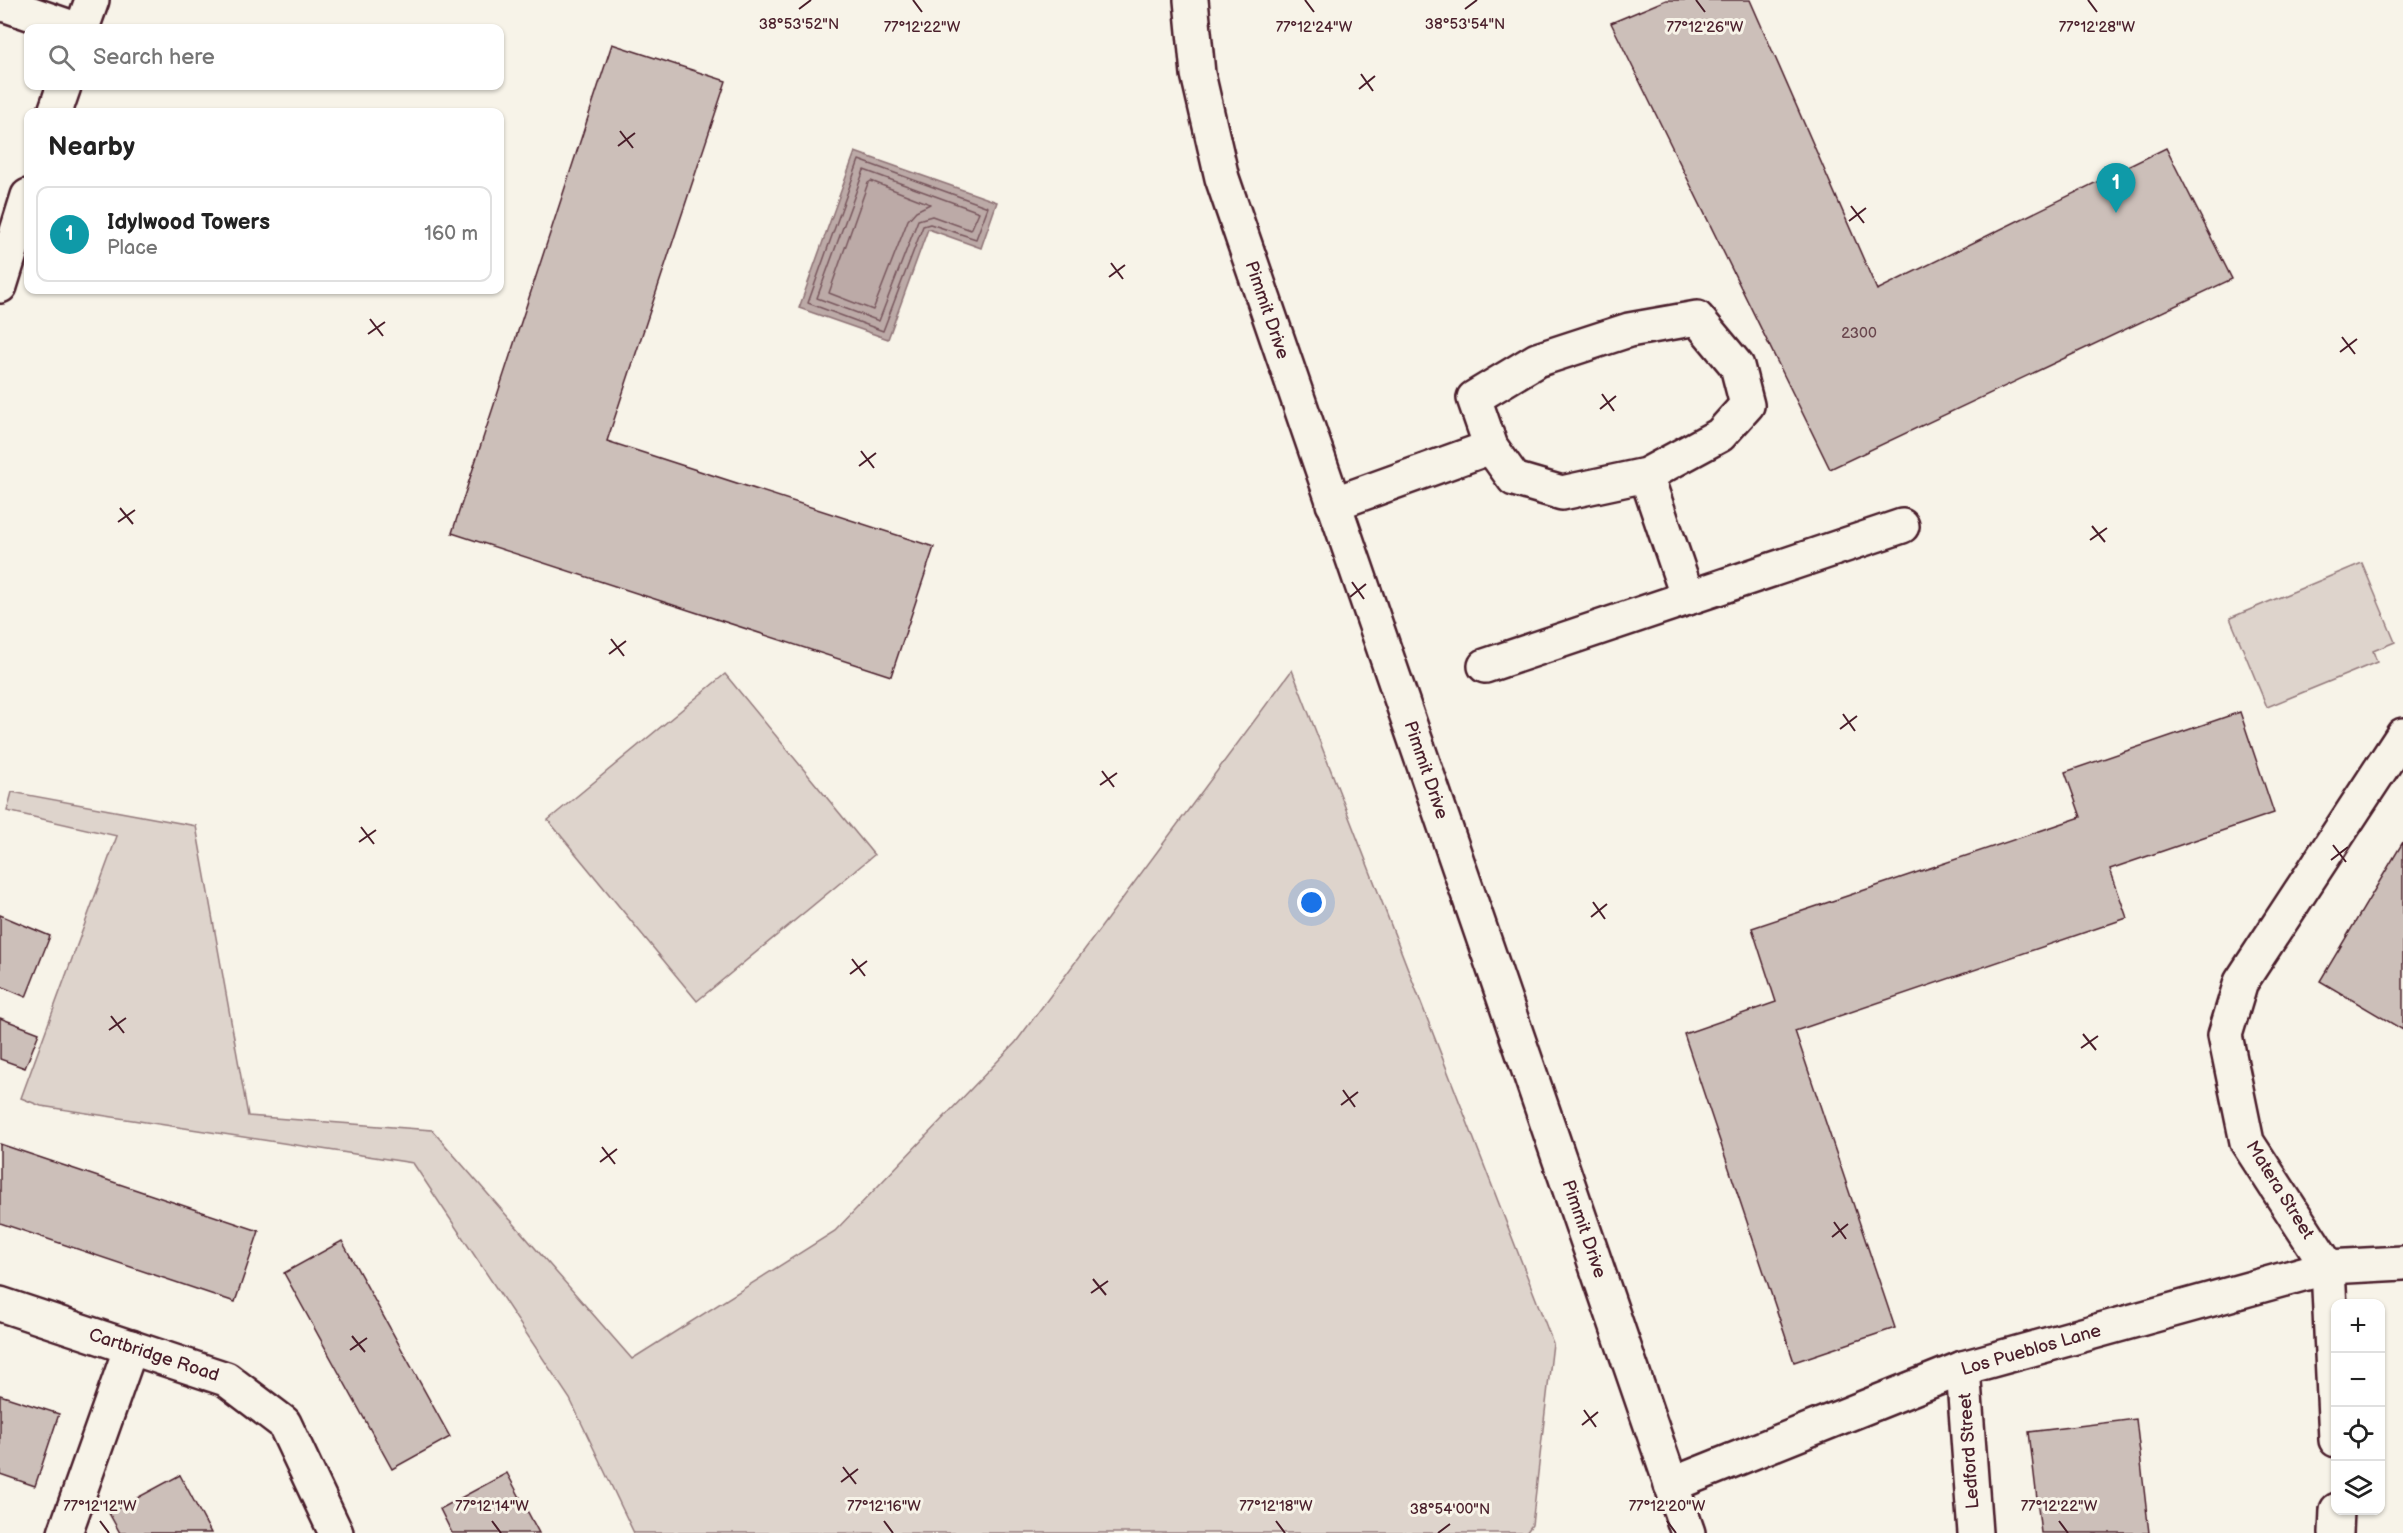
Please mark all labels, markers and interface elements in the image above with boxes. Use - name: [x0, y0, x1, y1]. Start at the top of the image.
- text: 38°53'52"N: [759, 15, 839, 34]
- text: 38°53'54"N: [1425, 15, 1505, 34]
- text: 77°12'22"W: [884, 18, 961, 37]
- text: 77°12'24"W: [1276, 18, 1353, 37]
- text: 77°12'26"W: [1667, 18, 1744, 37]
- text: 77°12'28"W: [2059, 18, 2136, 37]
- search box: [24, 24, 504, 90]
- icon: search: [45, 41, 78, 74]
- text: Search here: [93, 44, 215, 71]
- text: Nearby: [48, 132, 135, 163]
- pin: 1: [2096, 164, 2136, 213]
- text: Idylwood Towers: [107, 209, 270, 236]
- text: 1: [65, 222, 74, 246]
- text: 160 m: [424, 222, 478, 246]
- text: Place: [107, 236, 158, 260]
- street label: Pimmit Drive: [1240, 258, 1294, 362]
- house number: 2300: [1841, 324, 1877, 343]
- street label: Pimmit Drive: [1399, 718, 1453, 822]
- your location: [1297, 888, 1326, 917]
- street label: Matera Street: [2242, 1137, 2319, 1243]
- street label: Pimmit Drive: [1557, 1177, 1611, 1281]
- map controls: [2331, 1299, 2385, 1515]
- button: +: [2331, 1299, 2385, 1353]
- street label: Los Pueblos Lane: [1959, 1320, 2104, 1380]
- street label: Cartbridge Road: [86, 1324, 222, 1386]
- button: −: [2331, 1353, 2385, 1407]
- street label: Ledford Street: [1954, 1392, 1984, 1510]
- button: locate: [2331, 1407, 2385, 1461]
- button: layers: [2331, 1461, 2385, 1515]
- text: 77°12'12"W: [63, 1497, 137, 1516]
- text: 77°12'14"W: [455, 1497, 529, 1516]
- text: 77°12'16"W: [847, 1497, 921, 1516]
- text: 77°12'18"W: [1239, 1497, 1313, 1516]
- text: 77°12'20"W: [1629, 1497, 1706, 1516]
- text: 77°12'22"W: [2021, 1497, 2098, 1516]
- text: 38°54'00"N: [1410, 1500, 1490, 1519]

